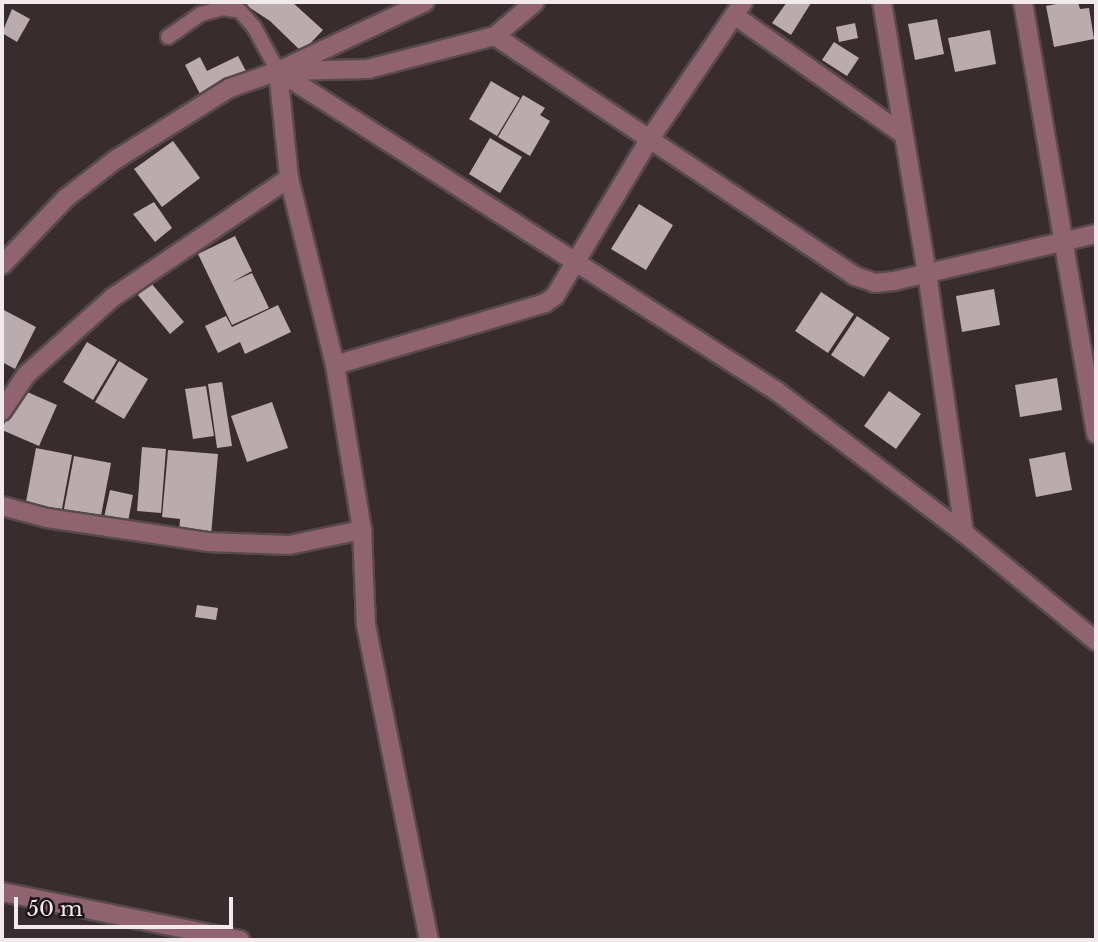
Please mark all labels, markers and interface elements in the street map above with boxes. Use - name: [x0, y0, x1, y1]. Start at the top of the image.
- scale bar: [18, 883, 236, 927]
- text: 50 m: [27, 896, 82, 922]

